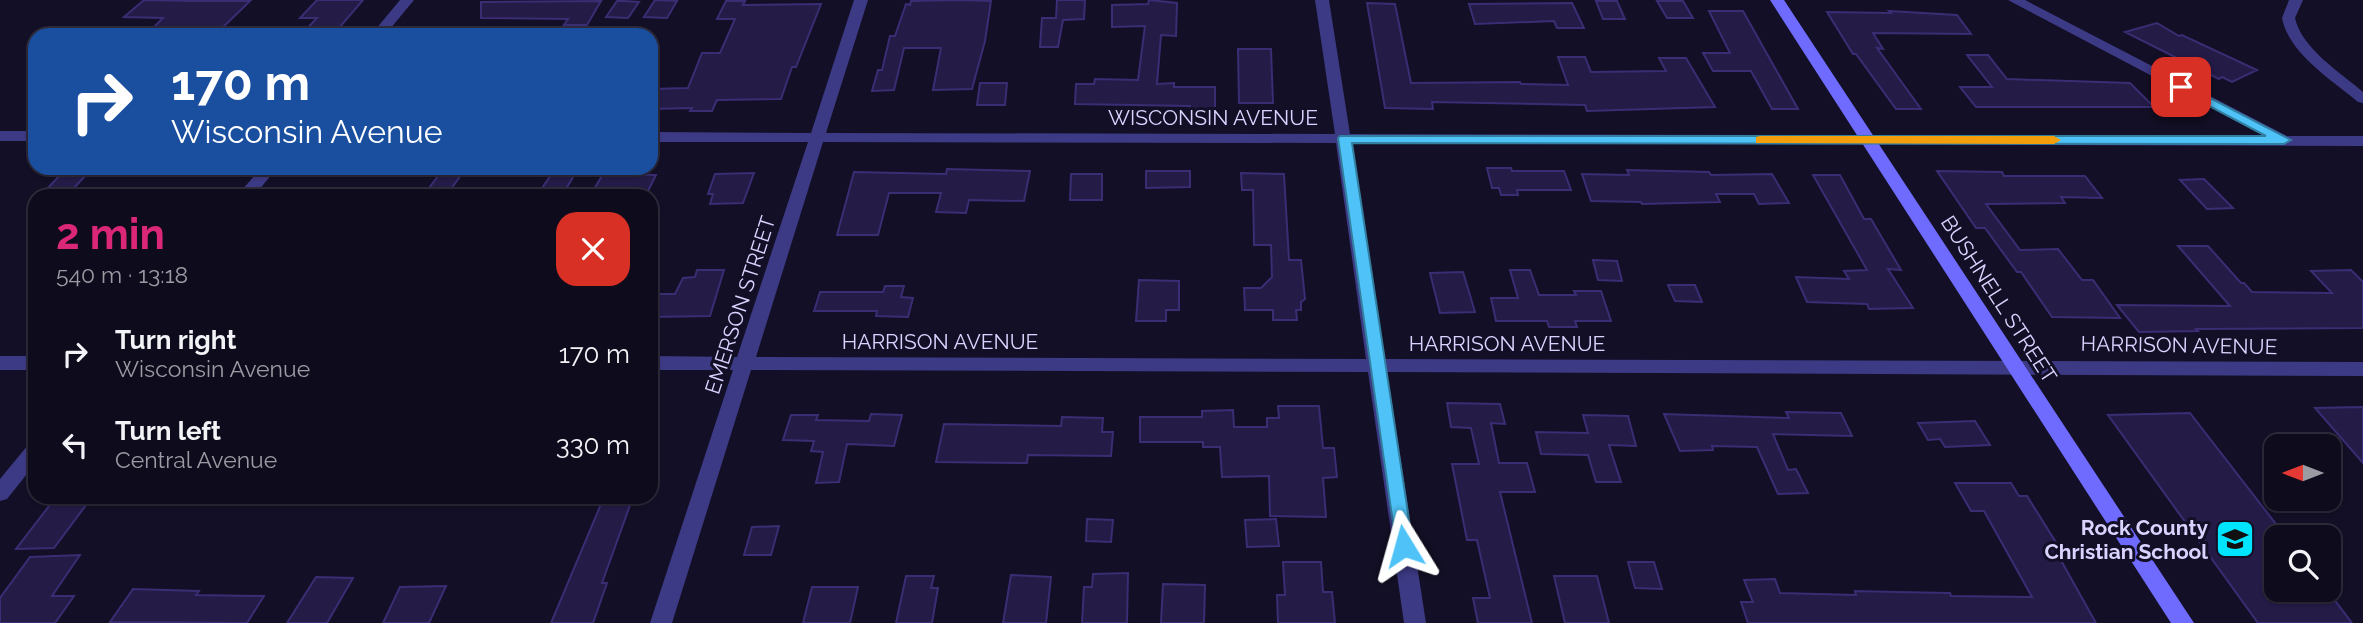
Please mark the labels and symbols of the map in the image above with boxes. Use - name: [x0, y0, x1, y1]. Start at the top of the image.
- pin: [2151, 57, 2211, 117]
- street label: WISCONSIN AVENUE: [1108, 105, 1318, 130]
- street label: BUSHNELL STREET: [1936, 211, 2062, 387]
- street label: EMERSON STREET: [699, 213, 781, 397]
- street label: HARRISON AVENUE: [842, 329, 1038, 354]
- street label: HARRISON AVENUE: [1409, 331, 1605, 356]
- street label: HARRISON AVENUE: [2080, 331, 2278, 359]
- north arrow: [2264, 434, 2342, 511]
- position arrow: [1367, 509, 1441, 583]
- place label: Rock County Christian School: [2044, 515, 2208, 564]
- school or university icon: Rock County Christian School: [2214, 518, 2256, 560]

